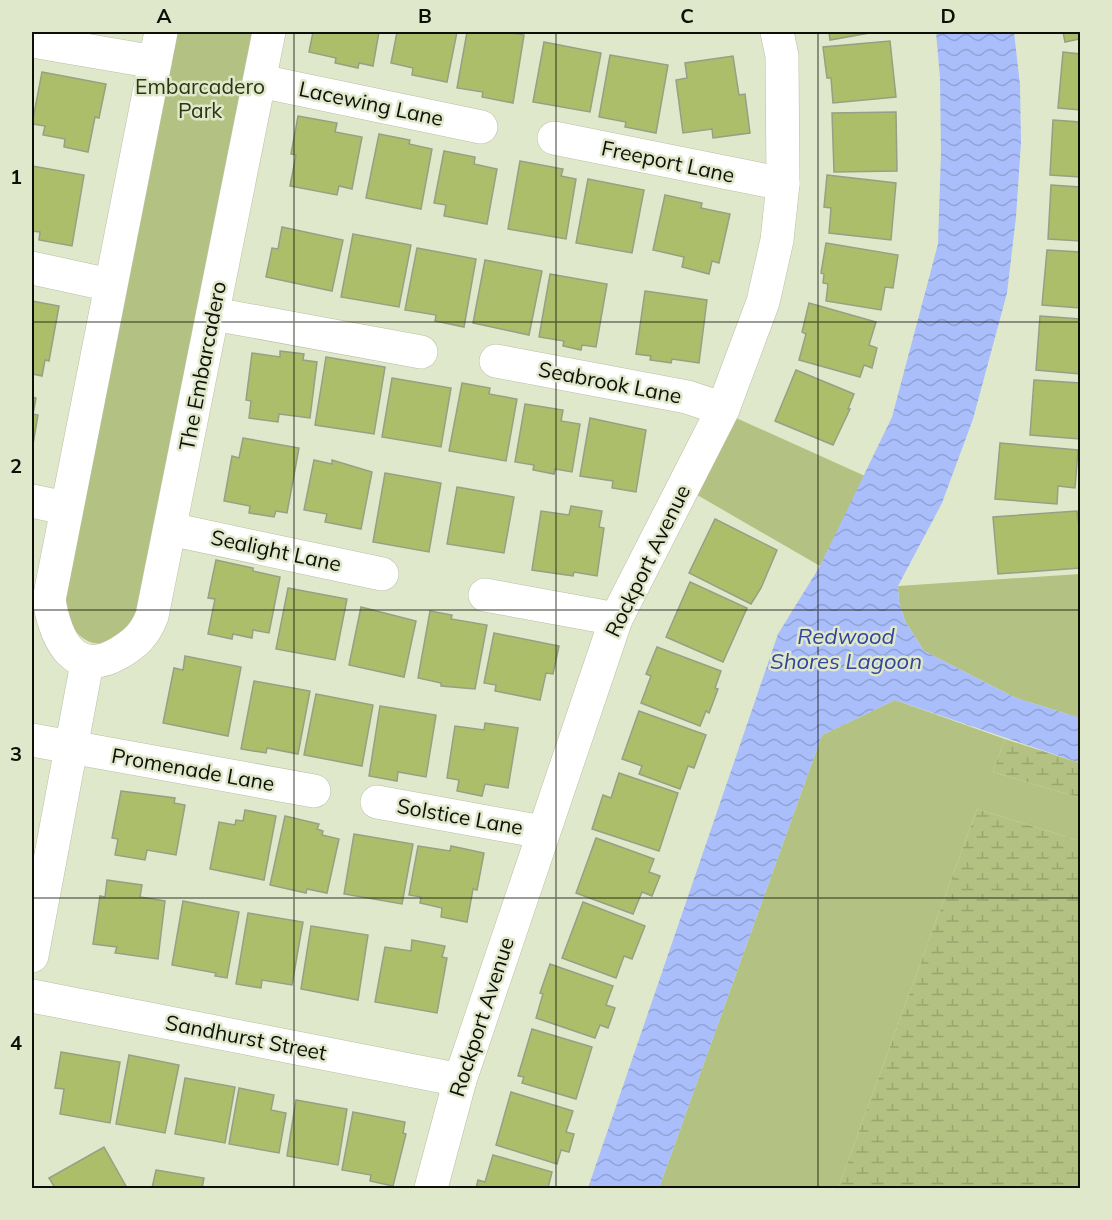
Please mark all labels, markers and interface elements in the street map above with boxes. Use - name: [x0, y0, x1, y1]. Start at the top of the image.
- text: A: [157, 3, 172, 28]
- text: B: [418, 3, 432, 28]
- text: C: [680, 3, 694, 28]
- text: D: [940, 3, 956, 28]
- park label: Embarcadero Park: [135, 73, 265, 123]
- street label: Lacewing Lane: [297, 75, 446, 131]
- street label: Freeport Lane: [599, 134, 737, 188]
- text: 1: [10, 164, 22, 189]
- street label: The Embarcadero: [173, 279, 231, 453]
- street label: Seabrook Lane: [536, 355, 684, 409]
- text: 2: [10, 453, 22, 478]
- street label: Rockport Avenue: [599, 480, 695, 641]
- street label: Sealight Lane: [209, 524, 344, 577]
- water label: Redwood Shores Lagoon: [770, 622, 922, 675]
- text: 3: [10, 741, 22, 766]
- street label: Promenade Lane: [110, 742, 277, 796]
- street label: Solstice Lane: [395, 792, 525, 840]
- street label: Rockport Avenue: [443, 934, 519, 1100]
- street label: Sandhurst Street: [163, 1009, 329, 1065]
- text: 4: [10, 1030, 22, 1055]

